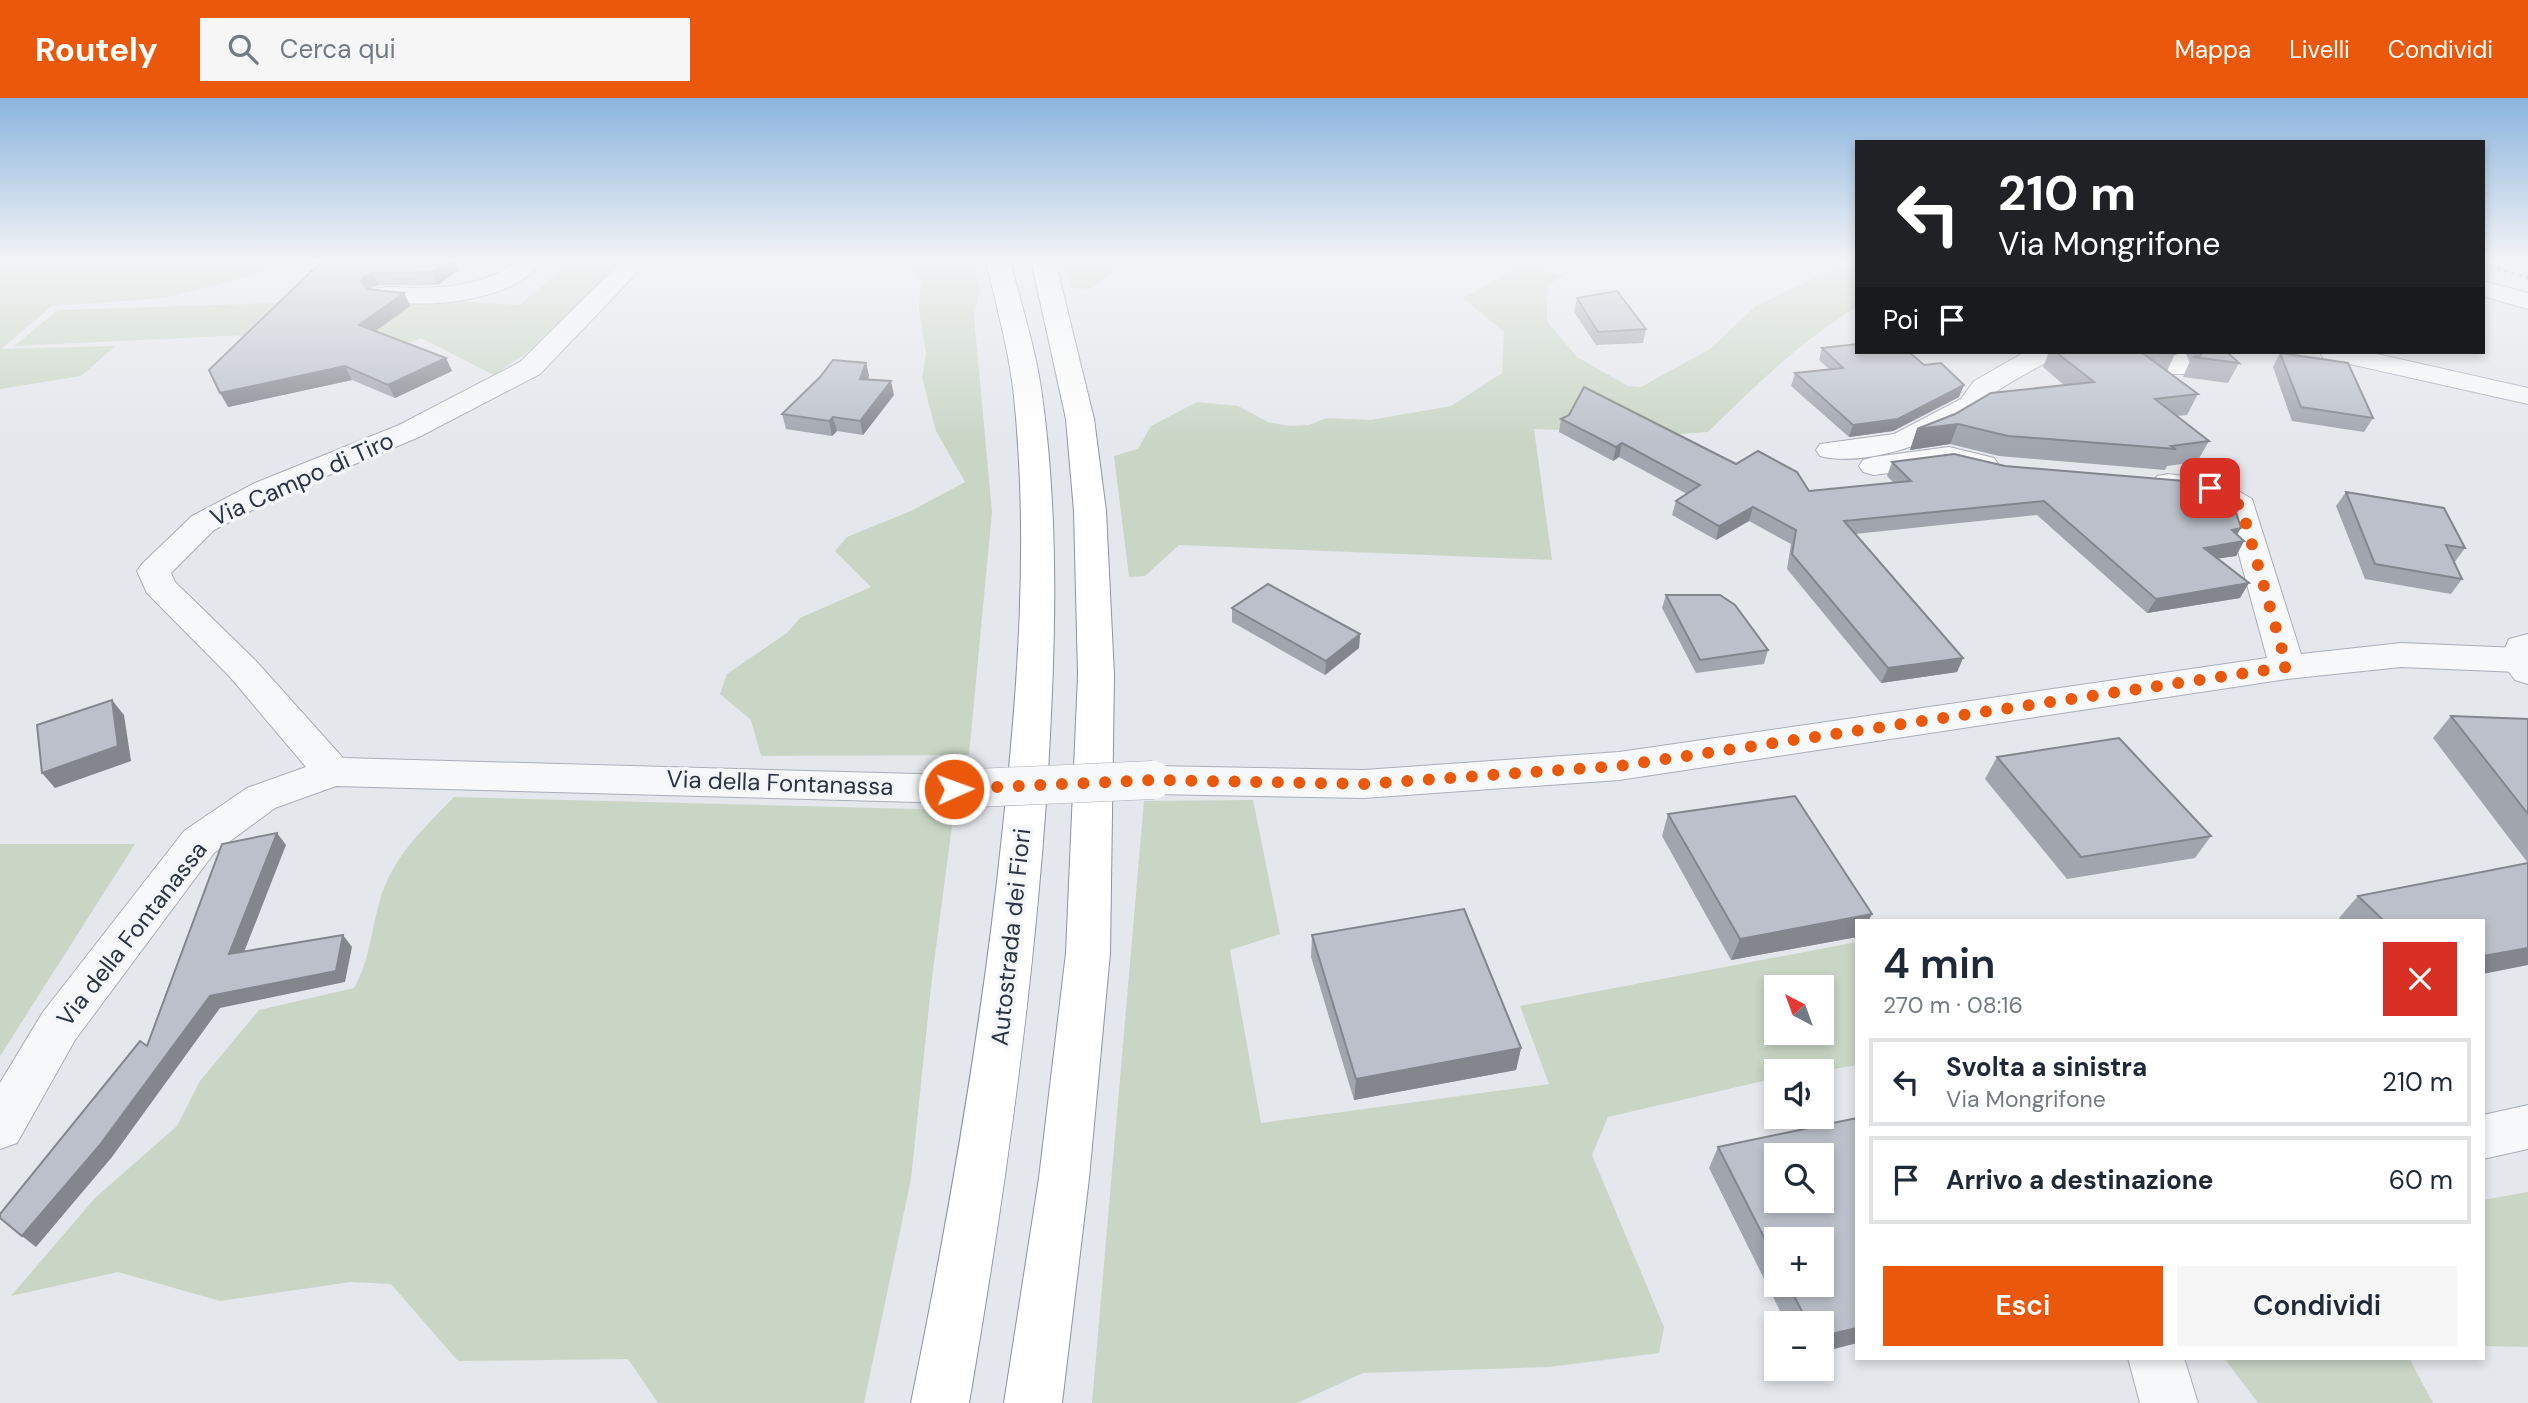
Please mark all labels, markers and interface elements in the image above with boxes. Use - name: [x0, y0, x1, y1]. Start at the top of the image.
- search box: [200, 18, 690, 81]
- text: Routely: [35, 28, 158, 71]
- icon: search: [224, 30, 262, 68]
- text: Cerca qui: [280, 32, 396, 66]
- text: Mappa: [2175, 34, 2251, 65]
- text: Livelli: [2289, 34, 2350, 65]
- text: Condividi: [2388, 34, 2493, 65]
- text: 210 m: [1998, 161, 2136, 225]
- icon: left: [1883, 168, 1974, 259]
- text: Via Mongrifone: [1998, 223, 2220, 265]
- icon: arrive: [1933, 301, 1971, 339]
- text: Poi: [1883, 303, 1919, 337]
- street label: Via Campo di Tiro: [205, 424, 398, 533]
- pin: [2180, 458, 2240, 518]
- icon: arrive: [2191, 469, 2229, 507]
- position arrow: [917, 752, 991, 826]
- street label: Via della Fontanassa: [666, 763, 894, 802]
- street label: Autostrada dei Fiori: [984, 827, 1037, 1047]
- street label: Via della Fontanassa: [50, 835, 214, 1033]
- text: 4 min: [1883, 936, 1995, 991]
- button: close: [2383, 942, 2457, 1016]
- north arrow: [1764, 975, 1834, 1045]
- map controls: [1764, 975, 1834, 1381]
- text: 270 m · 08:16: [1883, 990, 2023, 1020]
- text: Svolta a sinistra: [1946, 1050, 2147, 1084]
- button: sound: [1764, 1059, 1834, 1129]
- icon: left: [1887, 1063, 1925, 1101]
- text: 210 m: [2382, 1065, 2453, 1099]
- text: Via Mongrifone: [1946, 1084, 2106, 1114]
- button: search: [1764, 1143, 1834, 1213]
- icon: arrive: [1887, 1161, 1925, 1199]
- text: Arrivo a destinazione: [1946, 1163, 2213, 1197]
- text: 60 m: [2389, 1163, 2453, 1197]
- button: +: [1764, 1227, 1834, 1297]
- button: Esci: [1883, 1266, 2163, 1346]
- button: Condividi: [2177, 1266, 2457, 1346]
- button: −: [1764, 1311, 1834, 1381]

